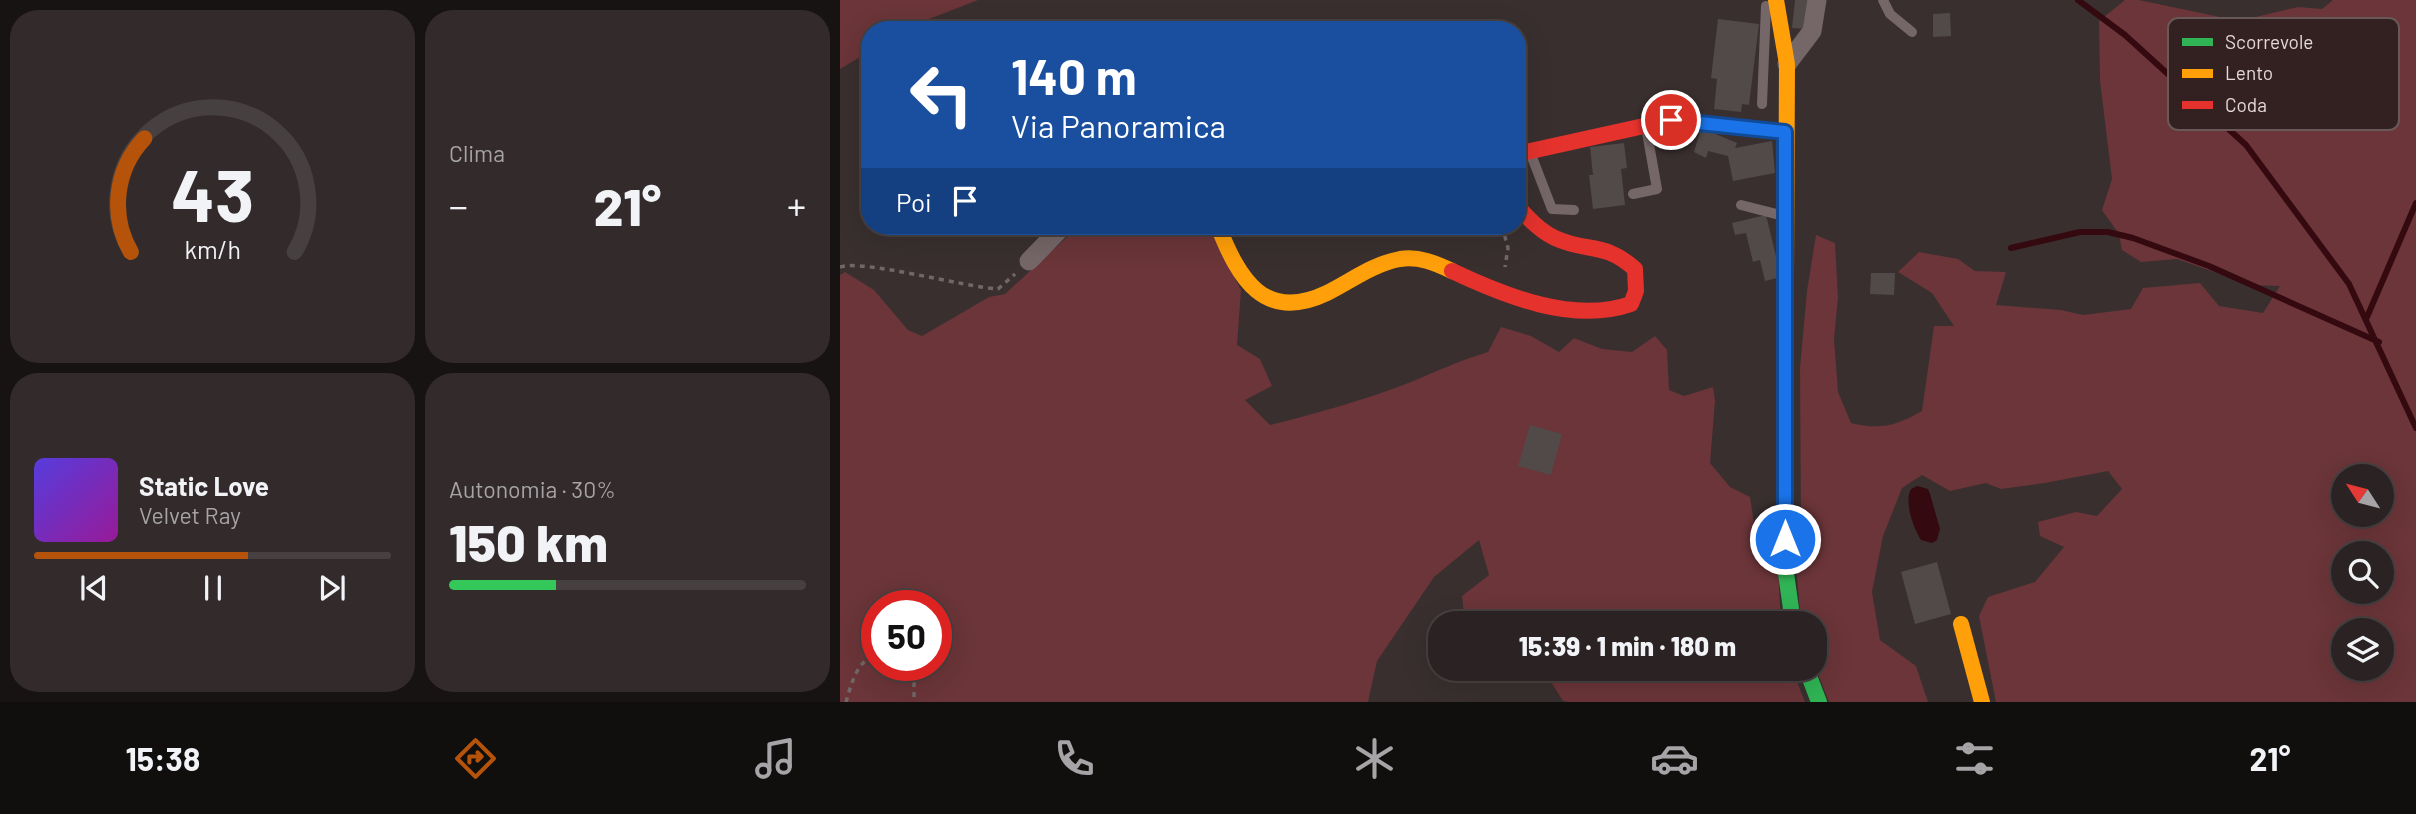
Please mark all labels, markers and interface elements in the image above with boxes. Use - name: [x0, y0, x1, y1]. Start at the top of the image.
- legend: [2168, 18, 2399, 130]
- text: Scorrevole: [2225, 30, 2313, 53]
- text: 140 m: [1011, 46, 1137, 105]
- icon: left: [896, 49, 987, 140]
- text: Lento: [2225, 61, 2273, 84]
- pin: [1641, 90, 1701, 150]
- text: Coda: [2225, 93, 2267, 116]
- icon: arrive: [1652, 101, 1690, 139]
- text: Via Panoramica: [1011, 106, 1226, 144]
- text: Clima: [449, 139, 505, 167]
- text: 43: [171, 150, 254, 238]
- text: 21°: [594, 174, 661, 236]
- text: −: [449, 182, 468, 228]
- text: +: [787, 182, 806, 228]
- icon: arrive: [946, 182, 984, 220]
- text: Poi: [896, 186, 932, 217]
- text: km/h: [184, 234, 241, 264]
- north arrow: [2331, 464, 2394, 527]
- map controls: [2331, 464, 2394, 681]
- text: Static Love: [139, 470, 269, 501]
- text: Autonomia · 30%: [449, 475, 616, 503]
- text: Velvet Ray: [139, 501, 241, 529]
- position arrow: [1748, 502, 1822, 576]
- text: 150 km: [449, 510, 608, 572]
- button: search: [2331, 541, 2394, 604]
- icon: previous: [75, 569, 113, 607]
- icon: pause: [194, 569, 232, 607]
- icon: next: [313, 569, 351, 607]
- speed limit sign: 50: [861, 590, 952, 681]
- button: layers: [2331, 618, 2394, 681]
- text: 15:39 · 1 min · 180 m: [1519, 630, 1736, 661]
- icon: directions: [451, 734, 500, 783]
- icon: music: [751, 734, 800, 783]
- icon: phone: [1050, 734, 1099, 783]
- icon: climate: [1350, 734, 1399, 783]
- icon: car: [1650, 734, 1699, 783]
- icon: filters: [1950, 734, 1999, 783]
- text: 15:38: [125, 739, 200, 777]
- text: 21°: [2249, 739, 2291, 777]

